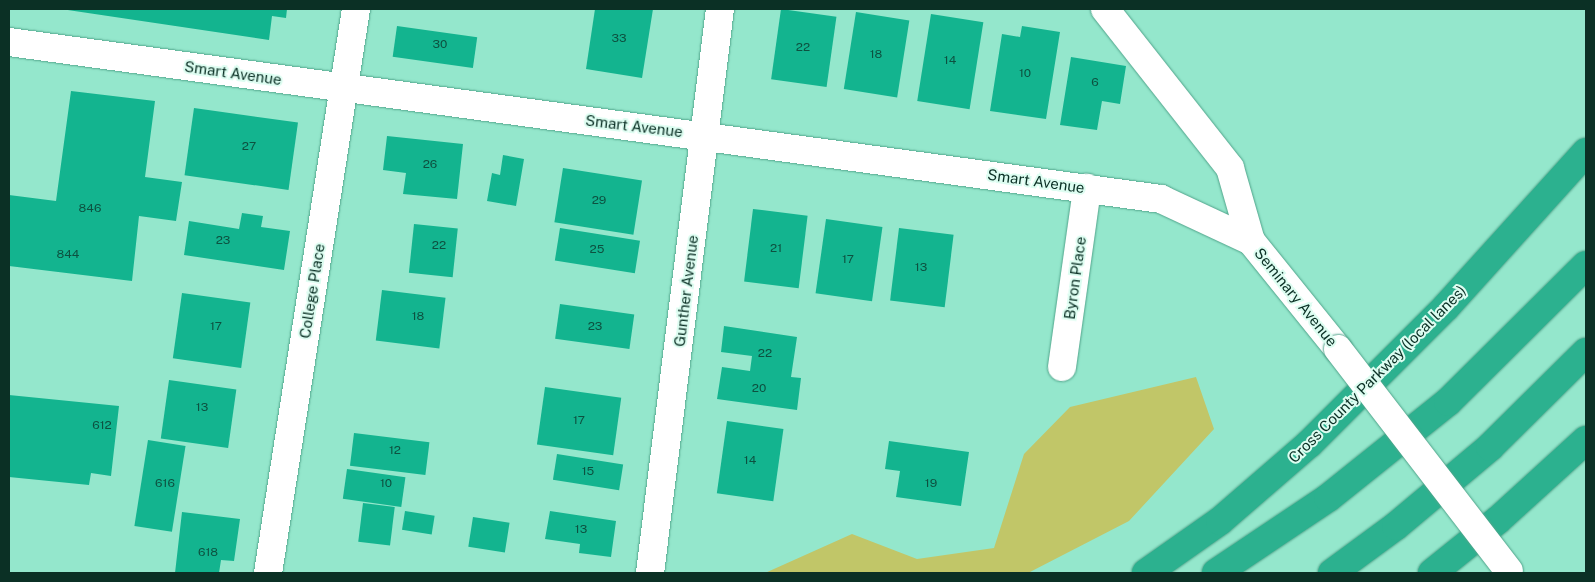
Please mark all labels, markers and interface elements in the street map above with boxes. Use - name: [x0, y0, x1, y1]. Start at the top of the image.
- house number: 33: [611, 32, 627, 46]
- house number: 30: [433, 38, 447, 52]
- house number: 22: [796, 41, 810, 55]
- house number: 18: [870, 48, 882, 62]
- house number: 14: [944, 54, 956, 68]
- street label: Smart Avenue: [183, 57, 283, 89]
- house number: 10: [1019, 67, 1031, 81]
- house number: 6: [1091, 76, 1099, 90]
- street label: Smart Avenue: [584, 111, 684, 141]
- house number: 27: [242, 140, 256, 154]
- house number: 26: [423, 158, 437, 172]
- street label: Smart Avenue: [986, 165, 1086, 197]
- house number: 29: [592, 194, 606, 208]
- house number: 846: [79, 202, 101, 216]
- house number: 23: [216, 234, 230, 248]
- street label: Gunther Avenue: [670, 234, 702, 348]
- street label: Byron Place: [1060, 235, 1090, 321]
- house number: 22: [432, 239, 446, 253]
- street label: College Place: [296, 242, 328, 340]
- house number: 21: [770, 242, 782, 256]
- house number: 25: [590, 243, 604, 257]
- street label: Seminary Avenue: [1251, 244, 1341, 350]
- house number: 844: [57, 248, 79, 262]
- house number: 17: [842, 253, 854, 267]
- house number: 13: [915, 261, 927, 275]
- street label: Cross County Parkway (local lanes): [1284, 281, 1470, 467]
- house number: 18: [412, 310, 424, 324]
- house number: 17: [210, 320, 222, 334]
- house number: 23: [588, 320, 602, 334]
- house number: 22: [758, 347, 772, 361]
- house number: 20: [752, 382, 766, 396]
- house number: 13: [196, 401, 208, 415]
- house number: 17: [573, 414, 585, 428]
- house number: 612: [92, 419, 112, 433]
- house number: 12: [389, 444, 401, 458]
- house number: 14: [744, 454, 756, 468]
- house number: 15: [582, 465, 594, 479]
- house number: 616: [155, 477, 175, 491]
- house number: 10: [380, 477, 392, 491]
- house number: 19: [925, 477, 937, 491]
- house number: 13: [575, 523, 587, 537]
- house number: 618: [198, 546, 218, 560]

